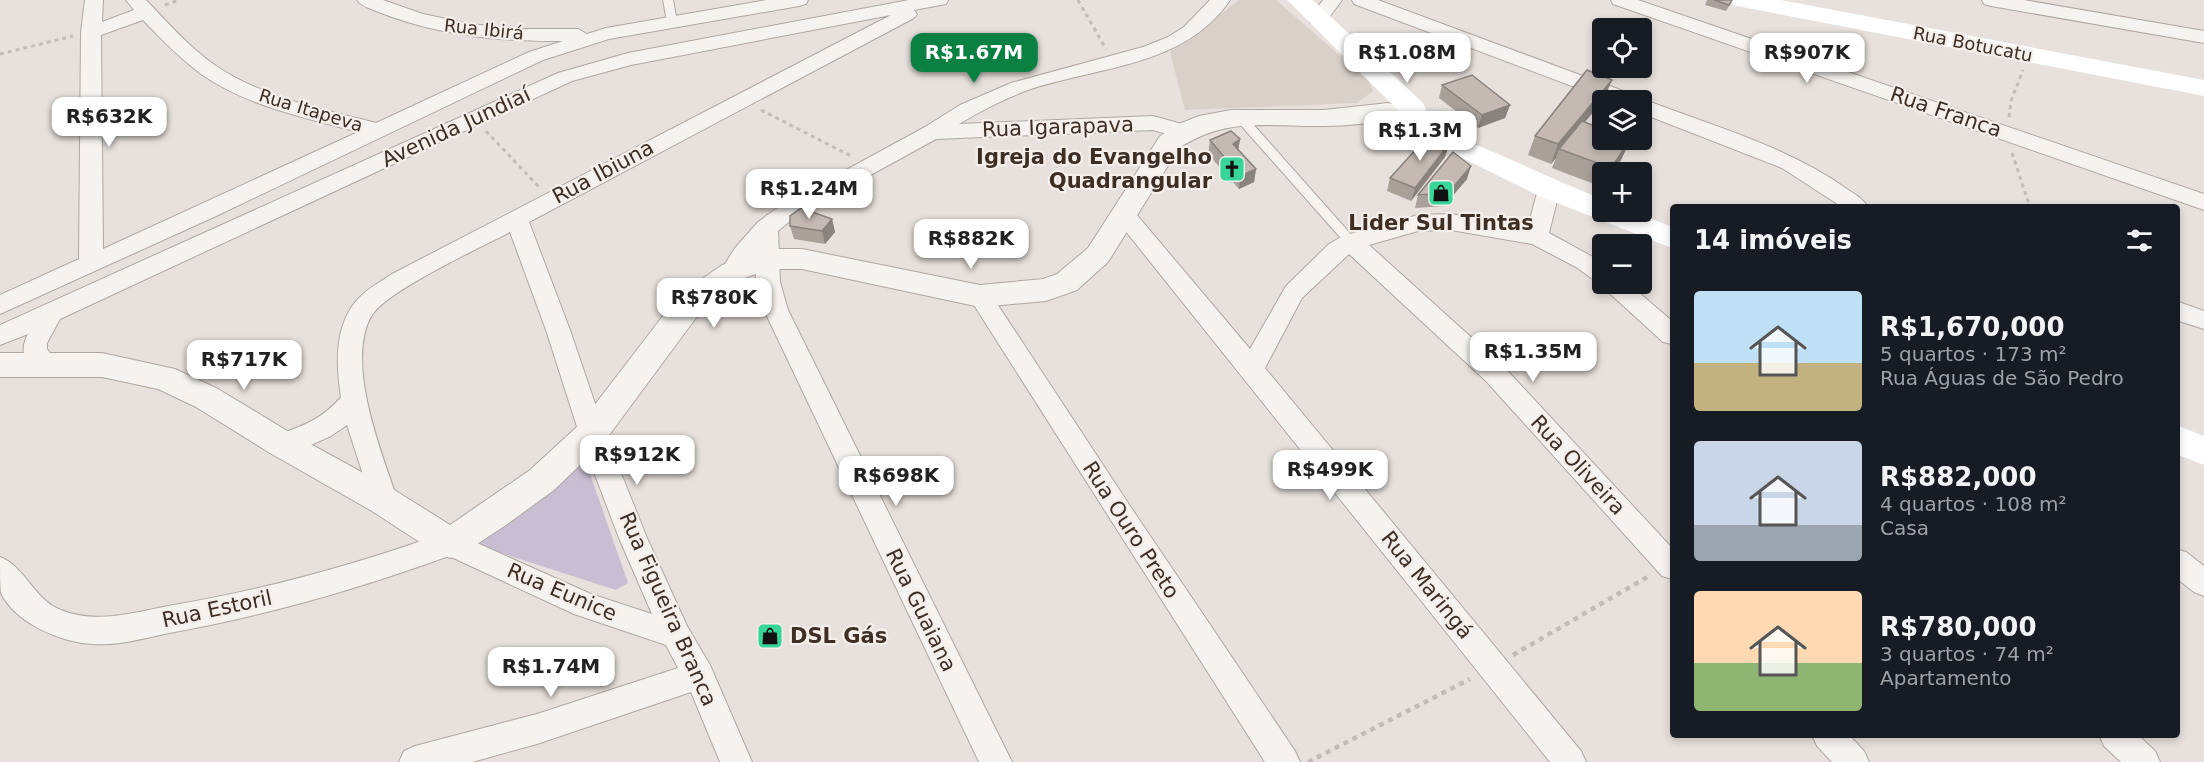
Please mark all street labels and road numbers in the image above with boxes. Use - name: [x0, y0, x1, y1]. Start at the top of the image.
- street label: Rua Ibirá: [443, 14, 525, 44]
- street label: Rua Botucatu: [1912, 22, 2034, 66]
- street label: Avenida Jundiaí: [378, 82, 535, 172]
- street label: Rua Franca: [1887, 82, 2005, 142]
- street label: Rua Itapeva: [257, 84, 365, 136]
- street label: Rua Igarapava: [982, 112, 1134, 142]
- street label: Rua Ibiuna: [548, 135, 658, 209]
- street label: Rua Oliveira: [1526, 410, 1630, 520]
- street label: Rua Ouro Preto: [1078, 457, 1184, 603]
- street label: Rua Figueira Branca: [614, 508, 722, 710]
- street label: Rua Maringá: [1376, 526, 1478, 644]
- street label: Rua Guaiana: [881, 545, 961, 675]
- street label: Rua Eunice: [504, 558, 620, 626]
- street label: Rua Estoril: [160, 586, 274, 632]

